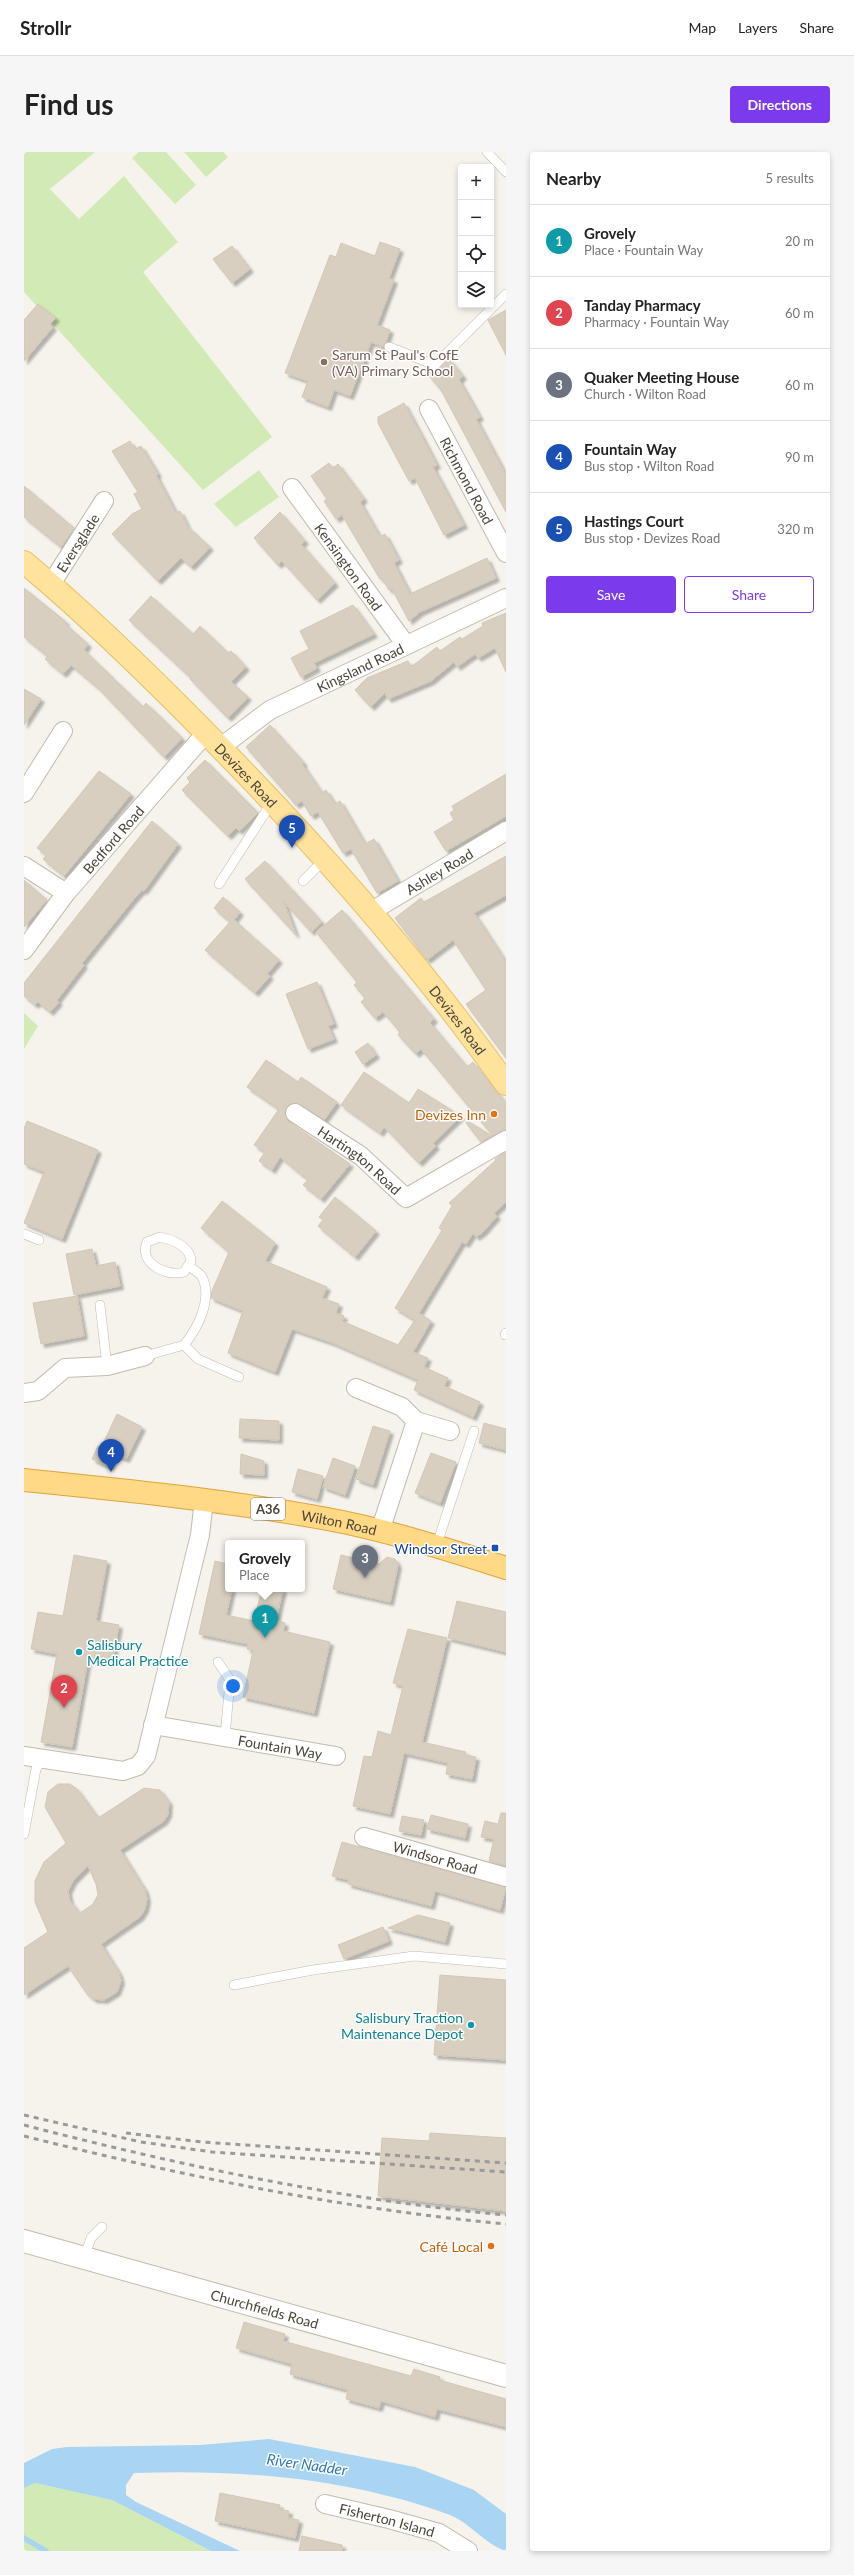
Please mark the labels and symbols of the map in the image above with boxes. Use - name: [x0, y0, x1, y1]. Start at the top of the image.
- place label: Sarum St Paul's CofE (VA) Primary School: [332, 346, 459, 379]
- marker: Sarum St Paul's CofE (VA) Primary School: [319, 357, 329, 367]
- street label: Richmond Road: [437, 434, 497, 527]
- street label: Eversglade: [52, 510, 102, 575]
- street label: Kensington Road: [312, 519, 386, 614]
- street label: Kingsland Road: [314, 639, 406, 695]
- street label: Devizes Road: [212, 739, 281, 811]
- street label: Bedford Road: [79, 802, 147, 877]
- pin: 5: [279, 815, 305, 848]
- street label: Ashley Road: [402, 844, 476, 898]
- street label: Devizes Road: [426, 982, 490, 1058]
- place label: Devizes Inn: [415, 1106, 486, 1123]
- marker: Devizes Inn: [489, 1109, 499, 1119]
- street label: Hartington Road: [315, 1122, 405, 1198]
- pin: 4: [98, 1439, 124, 1472]
- road number: A36: [251, 1498, 285, 1520]
- street label: Wilton Road: [300, 1506, 379, 1538]
- place label: Windsor Street: [394, 1540, 487, 1557]
- marker: Windsor Street: [490, 1543, 500, 1553]
- pin: 3: [352, 1545, 378, 1578]
- pin: 1: [252, 1605, 278, 1638]
- place label: Salisbury Medical Practice: [87, 1636, 188, 1669]
- marker: Salisbury Medical Practice: [74, 1647, 84, 1657]
- pin: 2: [51, 1675, 77, 1708]
- your location: [223, 1676, 243, 1696]
- street label: Fountain Way: [237, 1731, 324, 1762]
- street label: Windsor Road: [391, 1837, 479, 1877]
- place label: Salisbury Traction Maintenance Depot: [341, 2009, 463, 2042]
- marker: Salisbury Traction Maintenance Depot: [466, 2020, 476, 2030]
- place label: Café Local: [420, 2238, 483, 2255]
- marker: Café Local: [486, 2241, 496, 2251]
- street label: Churchfields Road: [209, 2285, 321, 2332]
- water label: River Nadder: [266, 2449, 349, 2479]
- street label: Fisherton Island: [338, 2499, 437, 2540]

